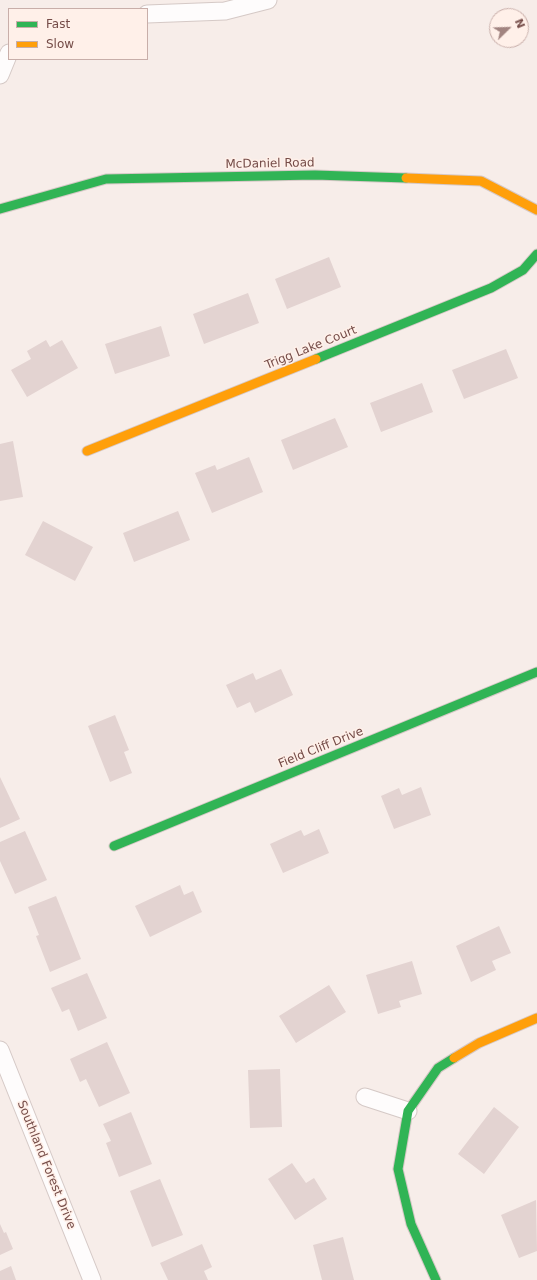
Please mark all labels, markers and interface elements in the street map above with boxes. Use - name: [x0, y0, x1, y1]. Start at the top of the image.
- legend: [8, 8, 148, 60]
- north arrow: [489, 8, 529, 48]
- text: Fast: [46, 17, 70, 31]
- text: N: [512, 17, 527, 30]
- text: Slow: [46, 37, 74, 51]
- street label: McDaniel Road: [225, 156, 315, 172]
- street label: Trigg Lake Court: [263, 323, 359, 373]
- street label: Field Cliff Drive: [276, 724, 366, 772]
- street label: Southland Forest Drive: [14, 1099, 78, 1231]

